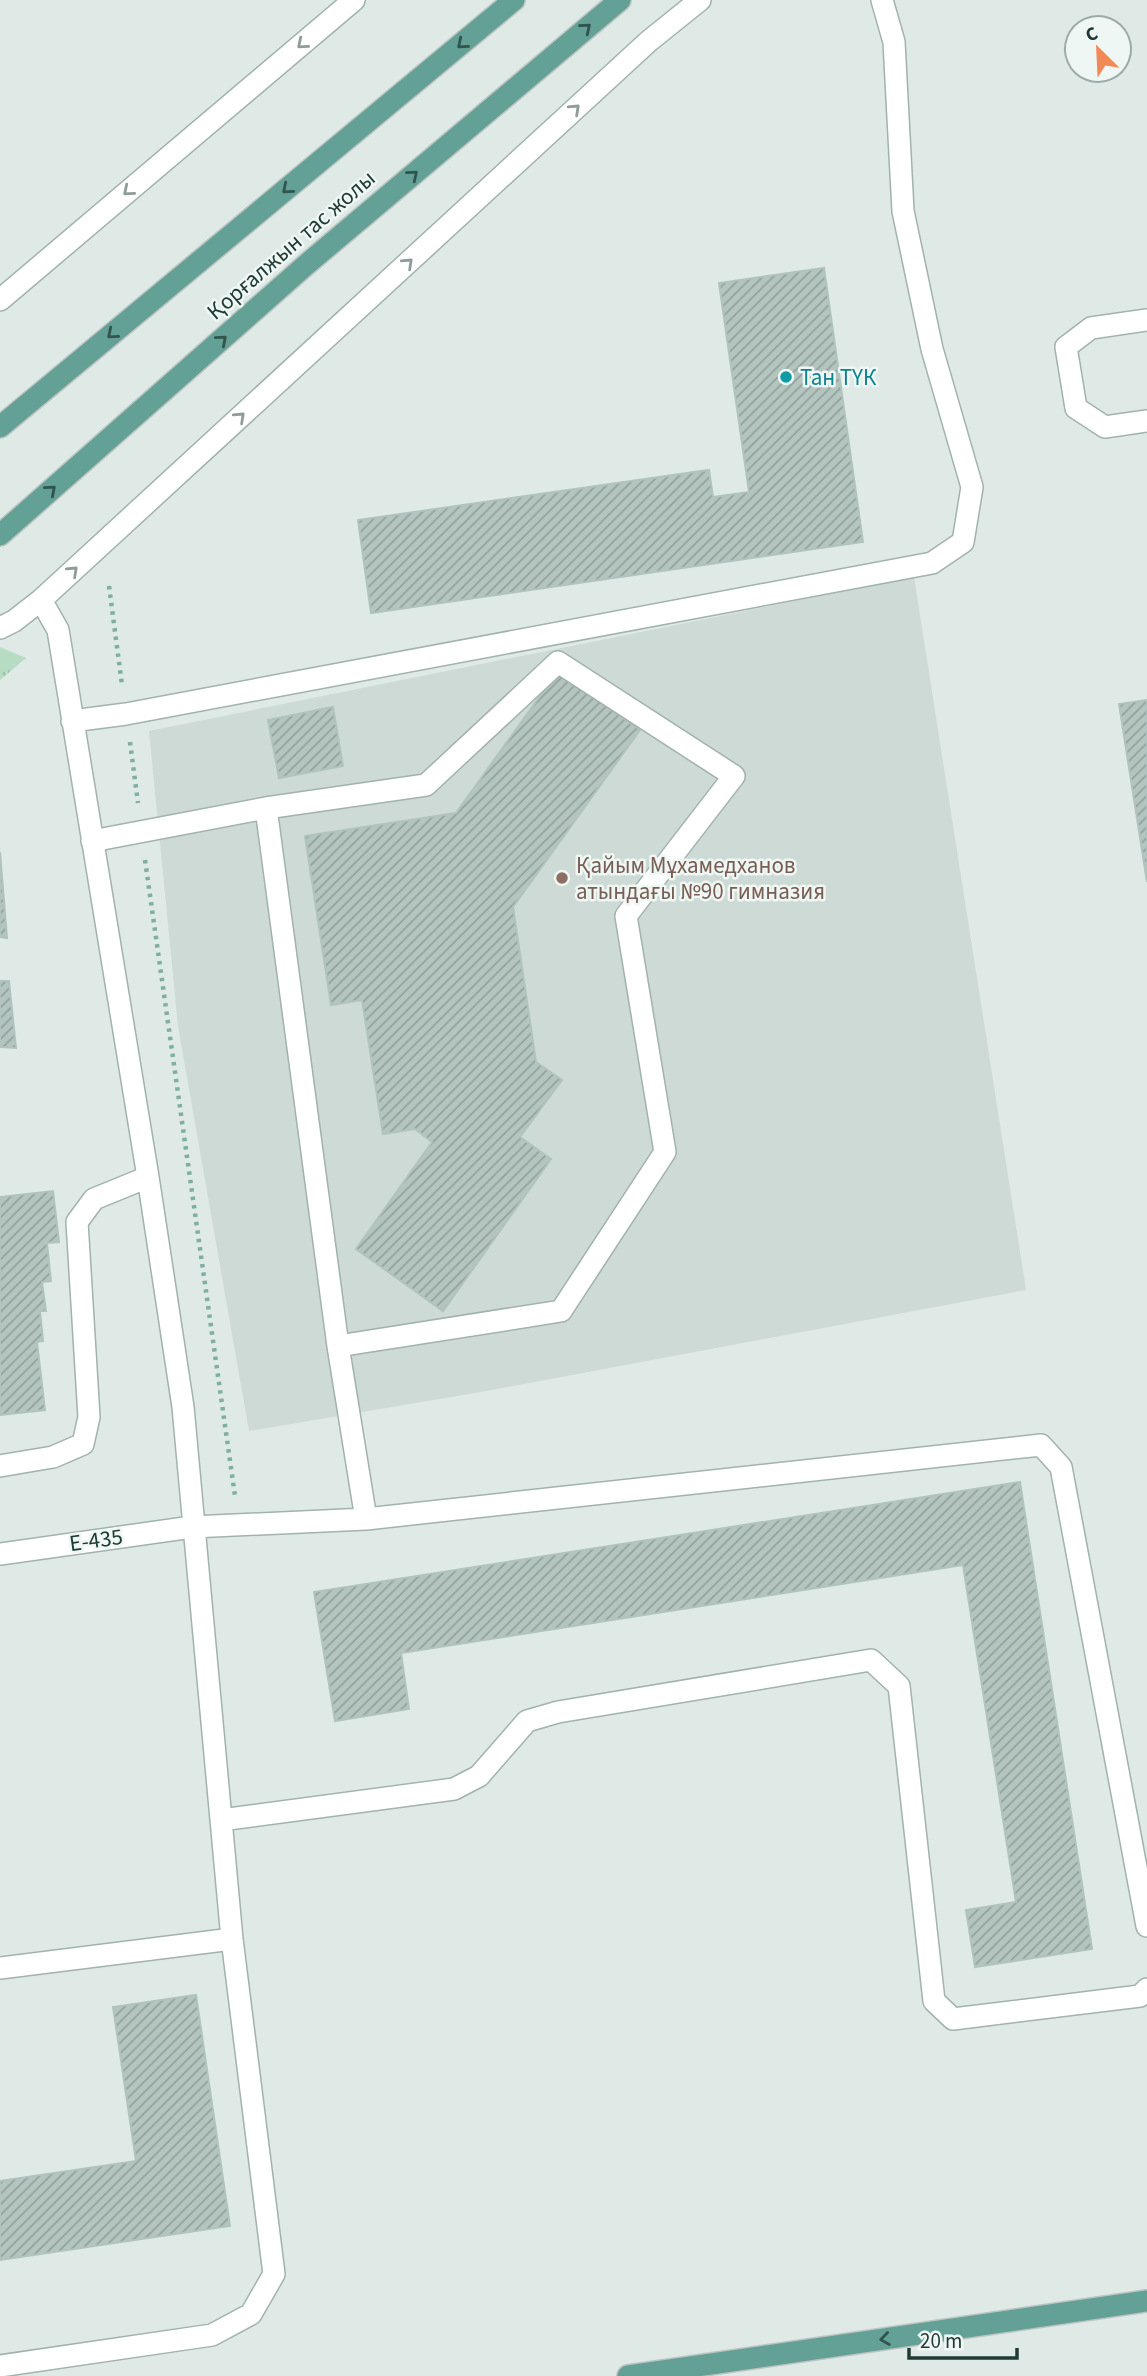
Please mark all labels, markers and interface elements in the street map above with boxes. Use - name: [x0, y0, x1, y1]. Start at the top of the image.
- north arrow: [1063, 14, 1133, 84]
- text: С: [1081, 20, 1102, 49]
- one-way arrow: [578, 24, 591, 36]
- one-way arrow: [457, 35, 469, 48]
- one-way arrow: [298, 36, 311, 48]
- one-way arrow: [567, 105, 580, 117]
- street label: Қорғалжын тас жолы: [199, 162, 383, 328]
- one-way arrow: [404, 171, 417, 183]
- one-way arrow: [282, 181, 295, 193]
- one-way arrow: [124, 183, 137, 195]
- one-way arrow: [400, 259, 413, 271]
- one-way arrow: [107, 326, 120, 338]
- one-way arrow: [214, 336, 227, 348]
- place label: Тан ТҮК: [800, 361, 877, 394]
- marker: Тан ТҮК: [778, 369, 794, 385]
- one-way arrow: [232, 413, 245, 425]
- one-way arrow: [43, 486, 56, 498]
- one-way arrow: [65, 567, 78, 580]
- place label: Қайым Мұхамедханов атындағы №90 гимназия: [576, 849, 825, 908]
- marker: Қайым Мұхамедханов атындағы №90 гимназия: [554, 870, 570, 886]
- street label: Е-435: [67, 1520, 125, 1560]
- scale bar: [909, 2316, 1018, 2360]
- text: 20 m: [920, 2326, 962, 2356]
- one-way arrow: [880, 2331, 891, 2346]

